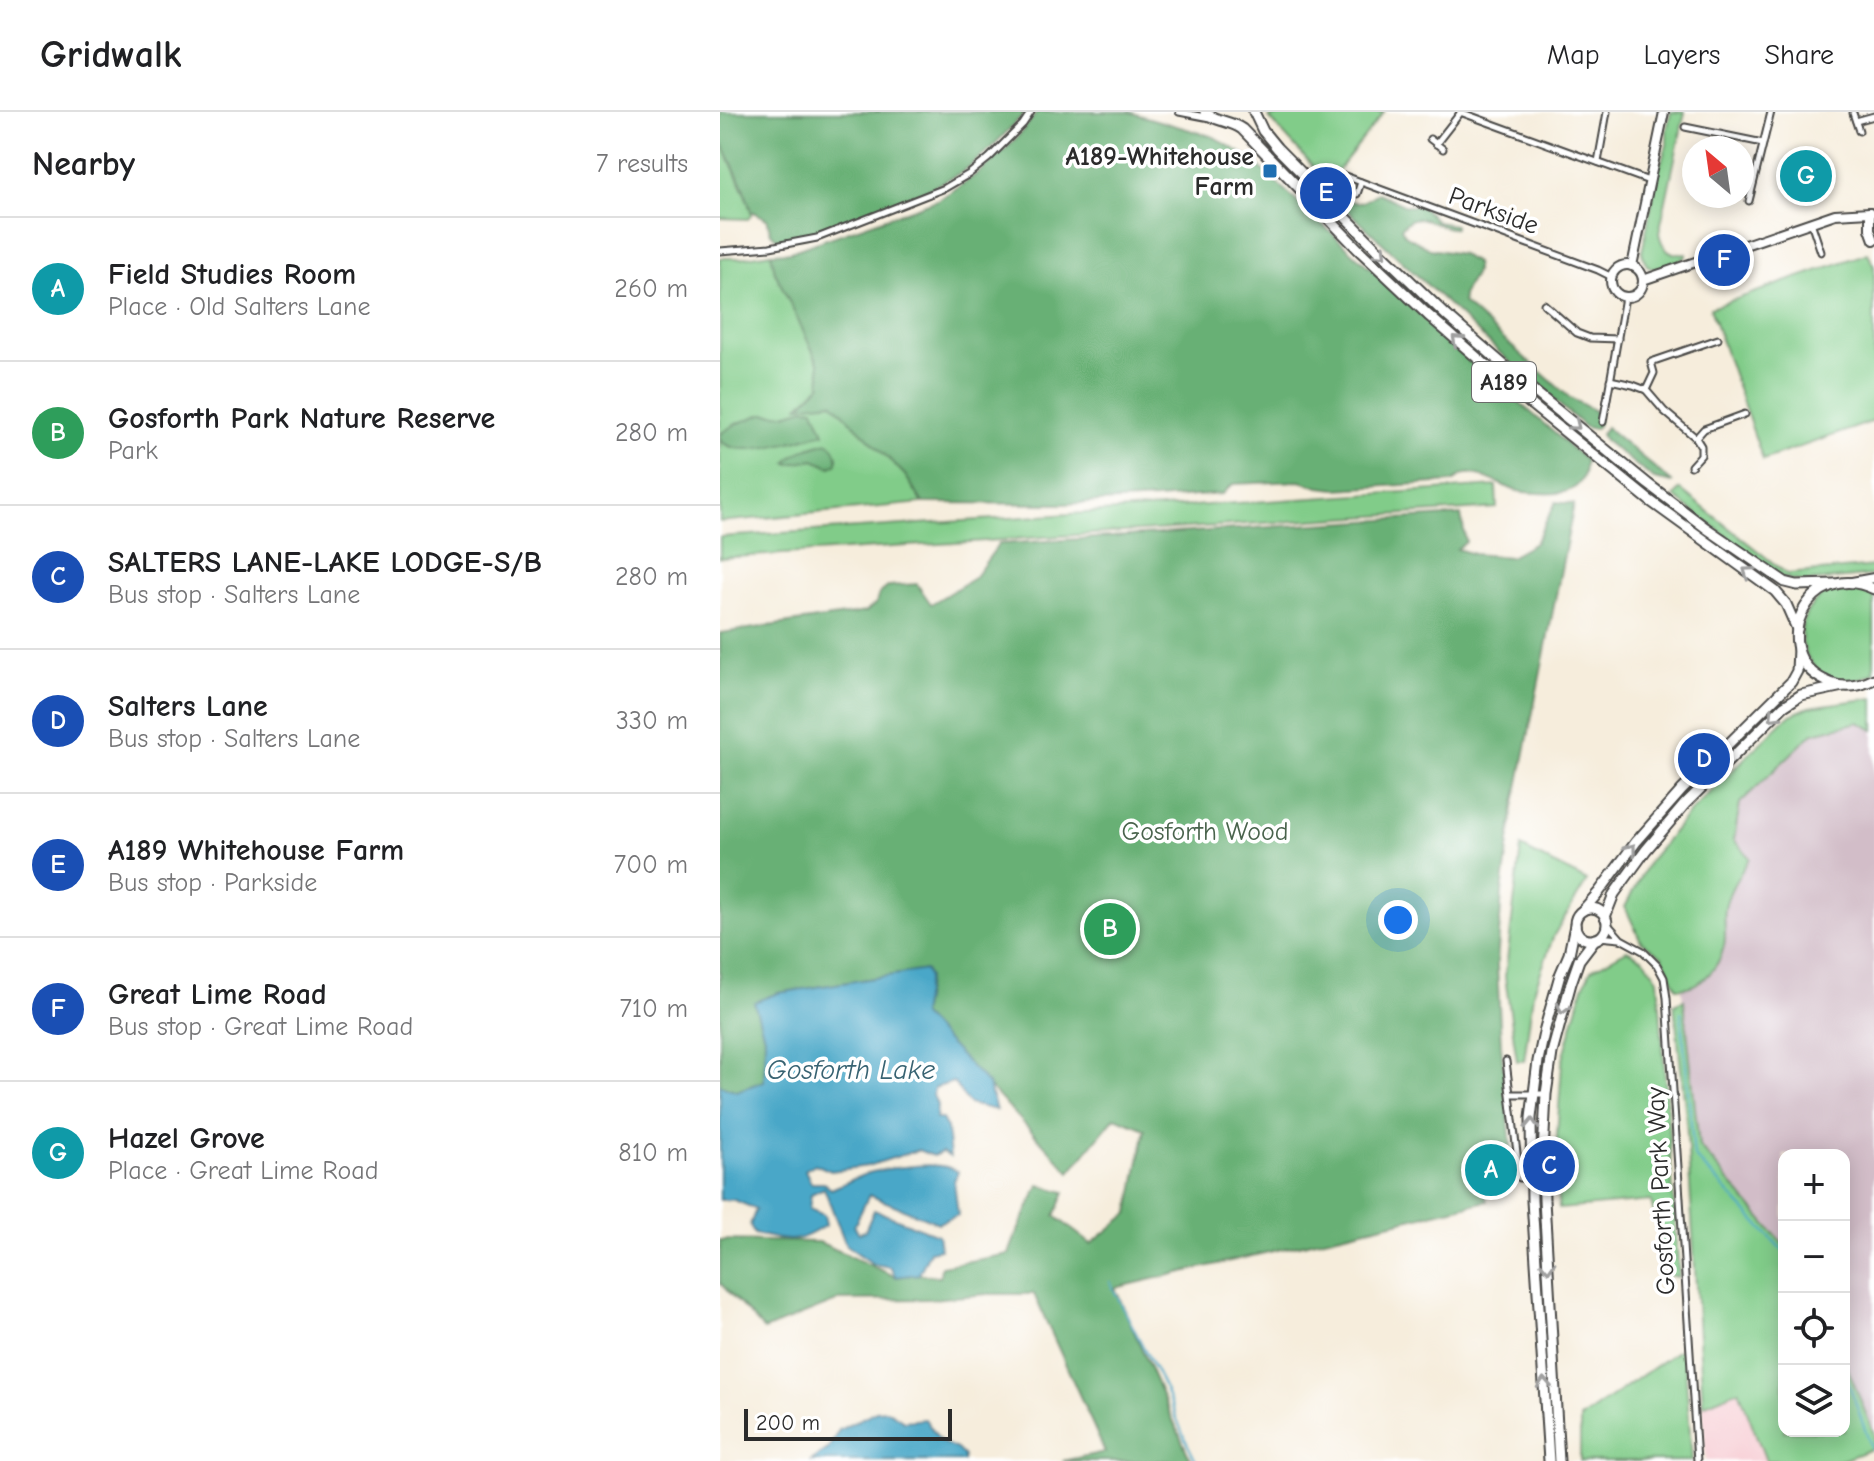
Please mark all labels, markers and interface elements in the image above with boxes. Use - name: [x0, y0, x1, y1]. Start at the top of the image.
- text: Gridwalk: [40, 33, 182, 77]
- text: Map: [1547, 39, 1600, 71]
- text: Layers: [1644, 39, 1720, 71]
- text: Share: [1764, 39, 1834, 71]
- north arrow: [1682, 136, 1754, 208]
- place label: A189-Whitehouse Farm: [1065, 142, 1254, 202]
- text: Nearby: [32, 144, 135, 184]
- pin: G: [1780, 146, 1832, 206]
- text: 7 results: [596, 149, 688, 179]
- marker: A189-Whitehouse Farm: [1261, 162, 1279, 180]
- pin: E: [1300, 163, 1352, 223]
- street label: Parkside: [1445, 181, 1543, 241]
- pin: F: [1698, 230, 1750, 290]
- one-way arrow: [1371, 243, 1386, 257]
- text: Field Studies Room: [108, 257, 356, 292]
- text: A: [51, 274, 65, 304]
- text: 260 m: [614, 274, 688, 304]
- text: Place · Old Salters Lane: [108, 292, 370, 322]
- one-way arrow: [1452, 335, 1466, 349]
- road number: A189: [1472, 362, 1536, 402]
- text: Gosforth Park Nature Reserve: [108, 401, 495, 436]
- one-way arrow: [1566, 415, 1580, 430]
- text: B: [50, 418, 66, 448]
- text: 280 m: [615, 418, 688, 448]
- text: Park: [108, 436, 158, 466]
- text: SALTERS LANE-LAKE LODGE-S/B: [108, 545, 542, 580]
- text: C: [50, 562, 66, 592]
- text: 280 m: [615, 562, 688, 592]
- one-way arrow: [1742, 567, 1756, 582]
- text: Bus stop · Salters Lane: [108, 580, 360, 610]
- text: Salters Lane: [108, 689, 268, 724]
- text: D: [50, 706, 66, 736]
- text: 330 m: [616, 706, 688, 736]
- one-way arrow: [1768, 707, 1783, 721]
- text: Bus stop · Salters Lane: [108, 724, 360, 754]
- pin: D: [1678, 729, 1730, 789]
- park label: Gosforth Wood: [1122, 817, 1288, 847]
- text: A189 Whitehouse Farm: [108, 833, 404, 868]
- one-way arrow: [1622, 843, 1636, 858]
- text: E: [50, 850, 66, 880]
- text: 700 m: [614, 850, 688, 880]
- text: Bus stop · Parkside: [108, 868, 317, 898]
- pin: B: [1084, 899, 1136, 959]
- your location: [1378, 900, 1418, 940]
- text: Great Lime Road: [108, 977, 327, 1012]
- text: F: [50, 994, 66, 1024]
- text: 710 m: [619, 994, 688, 1024]
- one-way arrow: [1556, 1002, 1572, 1016]
- text: Bus stop · Great Lime Road: [108, 1012, 413, 1042]
- water label: Gosforth Lake: [767, 1054, 935, 1086]
- street label: Gosforth Park Way: [1641, 1086, 1681, 1296]
- one-way arrow: [1523, 1117, 1540, 1130]
- text: Hazel Grove: [108, 1121, 265, 1156]
- pin: C: [1523, 1136, 1575, 1196]
- text: G: [49, 1138, 67, 1168]
- text: 810 m: [618, 1138, 688, 1168]
- pin: A: [1465, 1140, 1517, 1200]
- map controls: [1778, 1149, 1850, 1437]
- button: +: [1778, 1149, 1850, 1221]
- text: Place · Great Lime Road: [108, 1156, 378, 1186]
- button: −: [1778, 1221, 1850, 1293]
- one-way arrow: [1539, 1261, 1556, 1274]
- button: locate: [1778, 1293, 1850, 1365]
- button: layers: [1778, 1365, 1850, 1437]
- one-way arrow: [1536, 1376, 1553, 1389]
- scale bar: [744, 1405, 952, 1441]
- text: 200 m: [756, 1410, 820, 1436]

